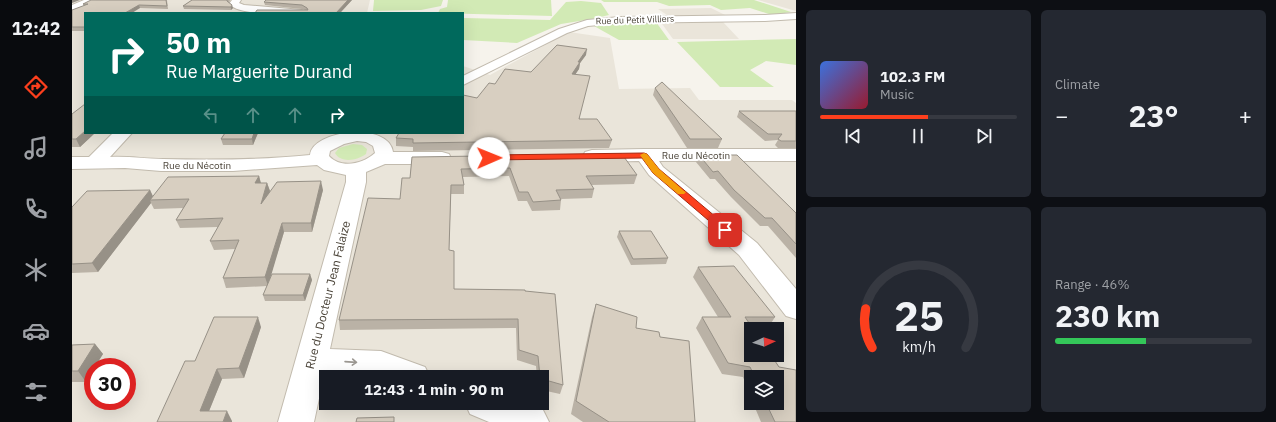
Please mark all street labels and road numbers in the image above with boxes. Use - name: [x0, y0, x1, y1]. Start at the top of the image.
- street label: Rue du Petit Villiers: [595, 13, 675, 26]
- street label: Rue du Nécotin: [662, 149, 730, 162]
- street label: Rue du Nécotin: [163, 159, 231, 172]
- street label: Rue du Docteur Jean Falaize: [302, 219, 353, 371]

